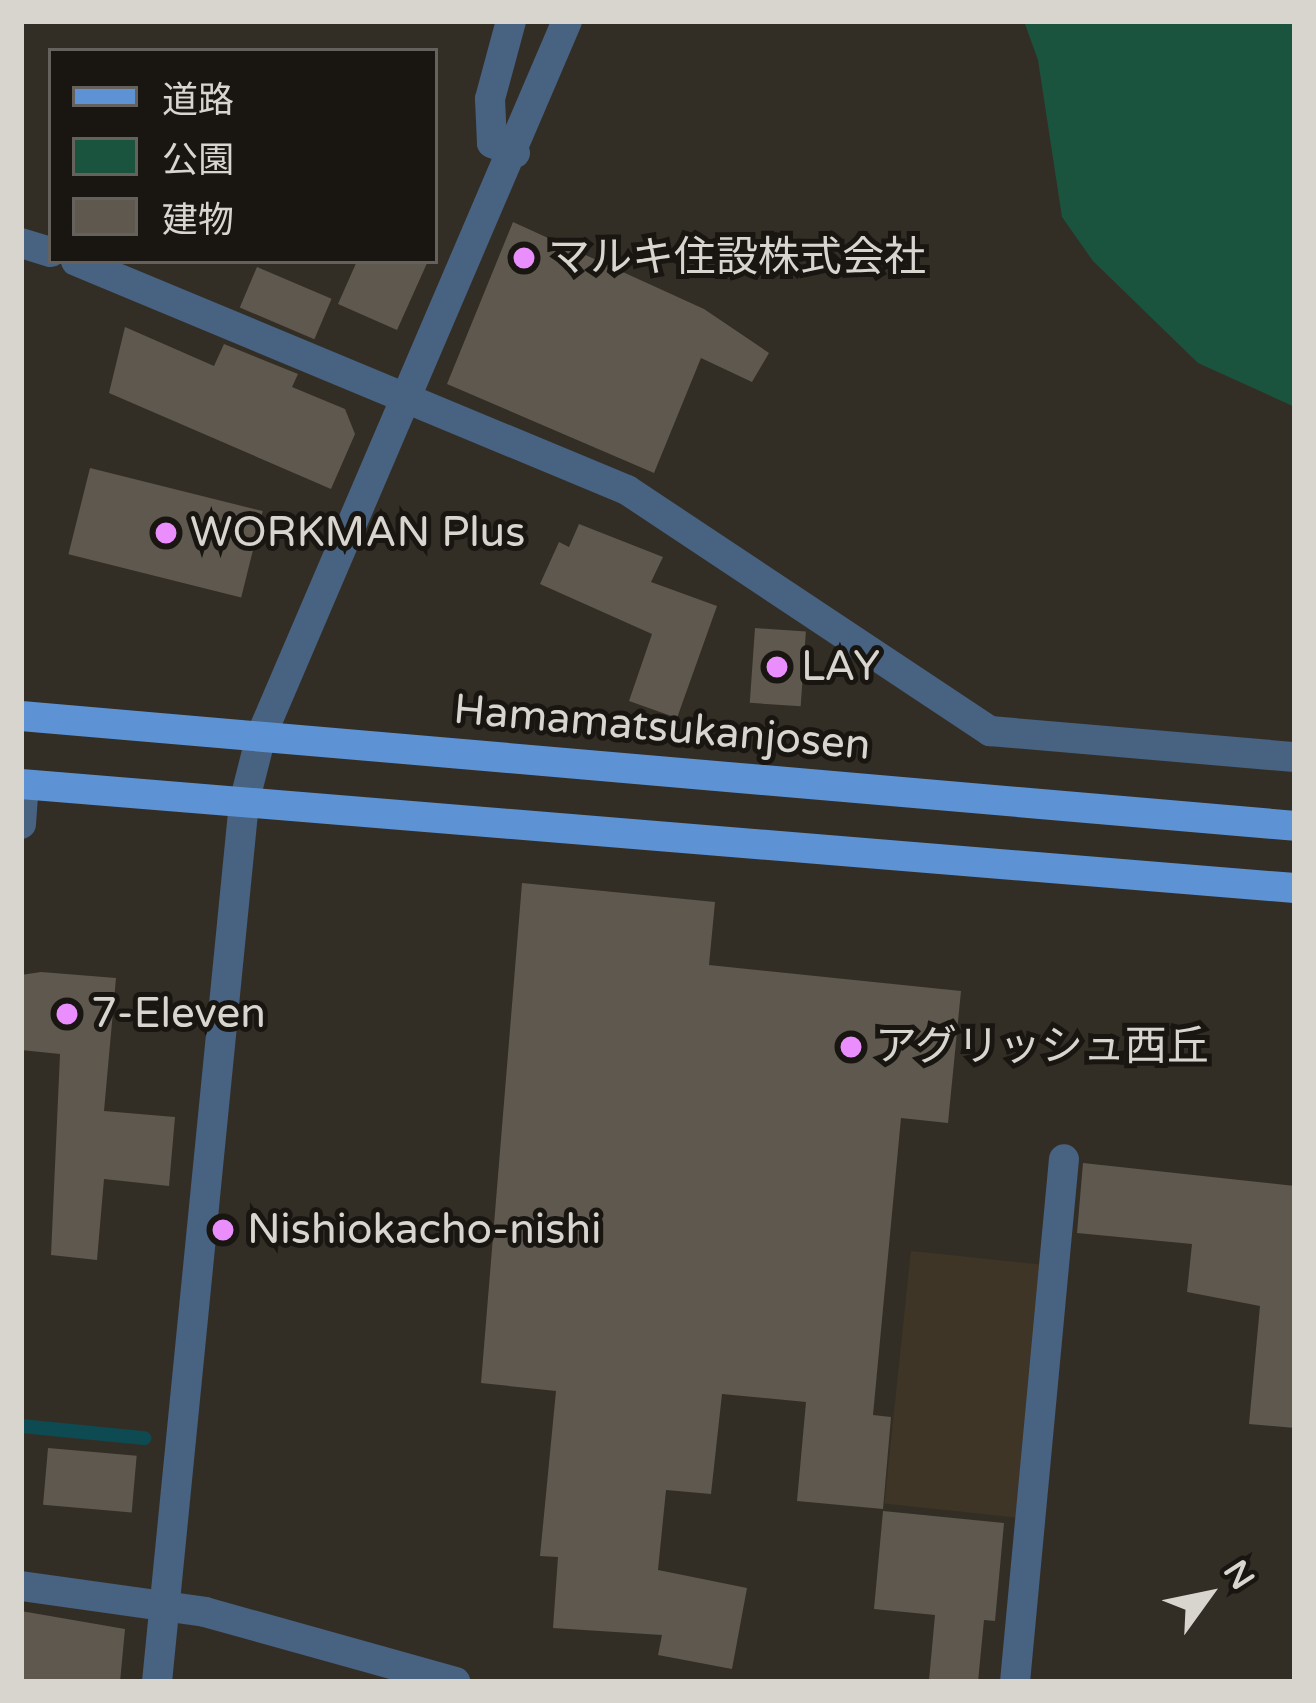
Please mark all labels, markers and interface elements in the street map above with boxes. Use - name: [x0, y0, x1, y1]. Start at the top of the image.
- legend: [48, 48, 438, 264]
- text: 道路: [162, 79, 234, 122]
- text: 公園: [162, 139, 234, 182]
- text: 建物: [162, 199, 234, 242]
- place label: マルキ住設株式会社: [548, 233, 926, 283]
- marker: マルキ住設株式会社: [511, 245, 537, 271]
- place label: WORKMAN Plus: [190, 508, 525, 558]
- marker: WORKMAN Plus: [153, 520, 179, 546]
- place label: LAY: [801, 642, 880, 692]
- marker: LAY: [764, 654, 790, 680]
- street label: Hamamatsukanjosen: [451, 685, 873, 771]
- place label: 7-Eleven: [91, 989, 266, 1039]
- marker: 7-Eleven: [54, 1001, 80, 1027]
- place label: アグリッシュ西丘: [875, 1022, 1211, 1072]
- marker: アグリッシュ西丘: [838, 1034, 864, 1060]
- place label: Nishiokacho-nishi: [247, 1205, 601, 1255]
- marker: Nishiokacho-nishi: [210, 1217, 236, 1243]
- north arrow: [1148, 1535, 1268, 1655]
- text: N: [1215, 1553, 1262, 1597]

